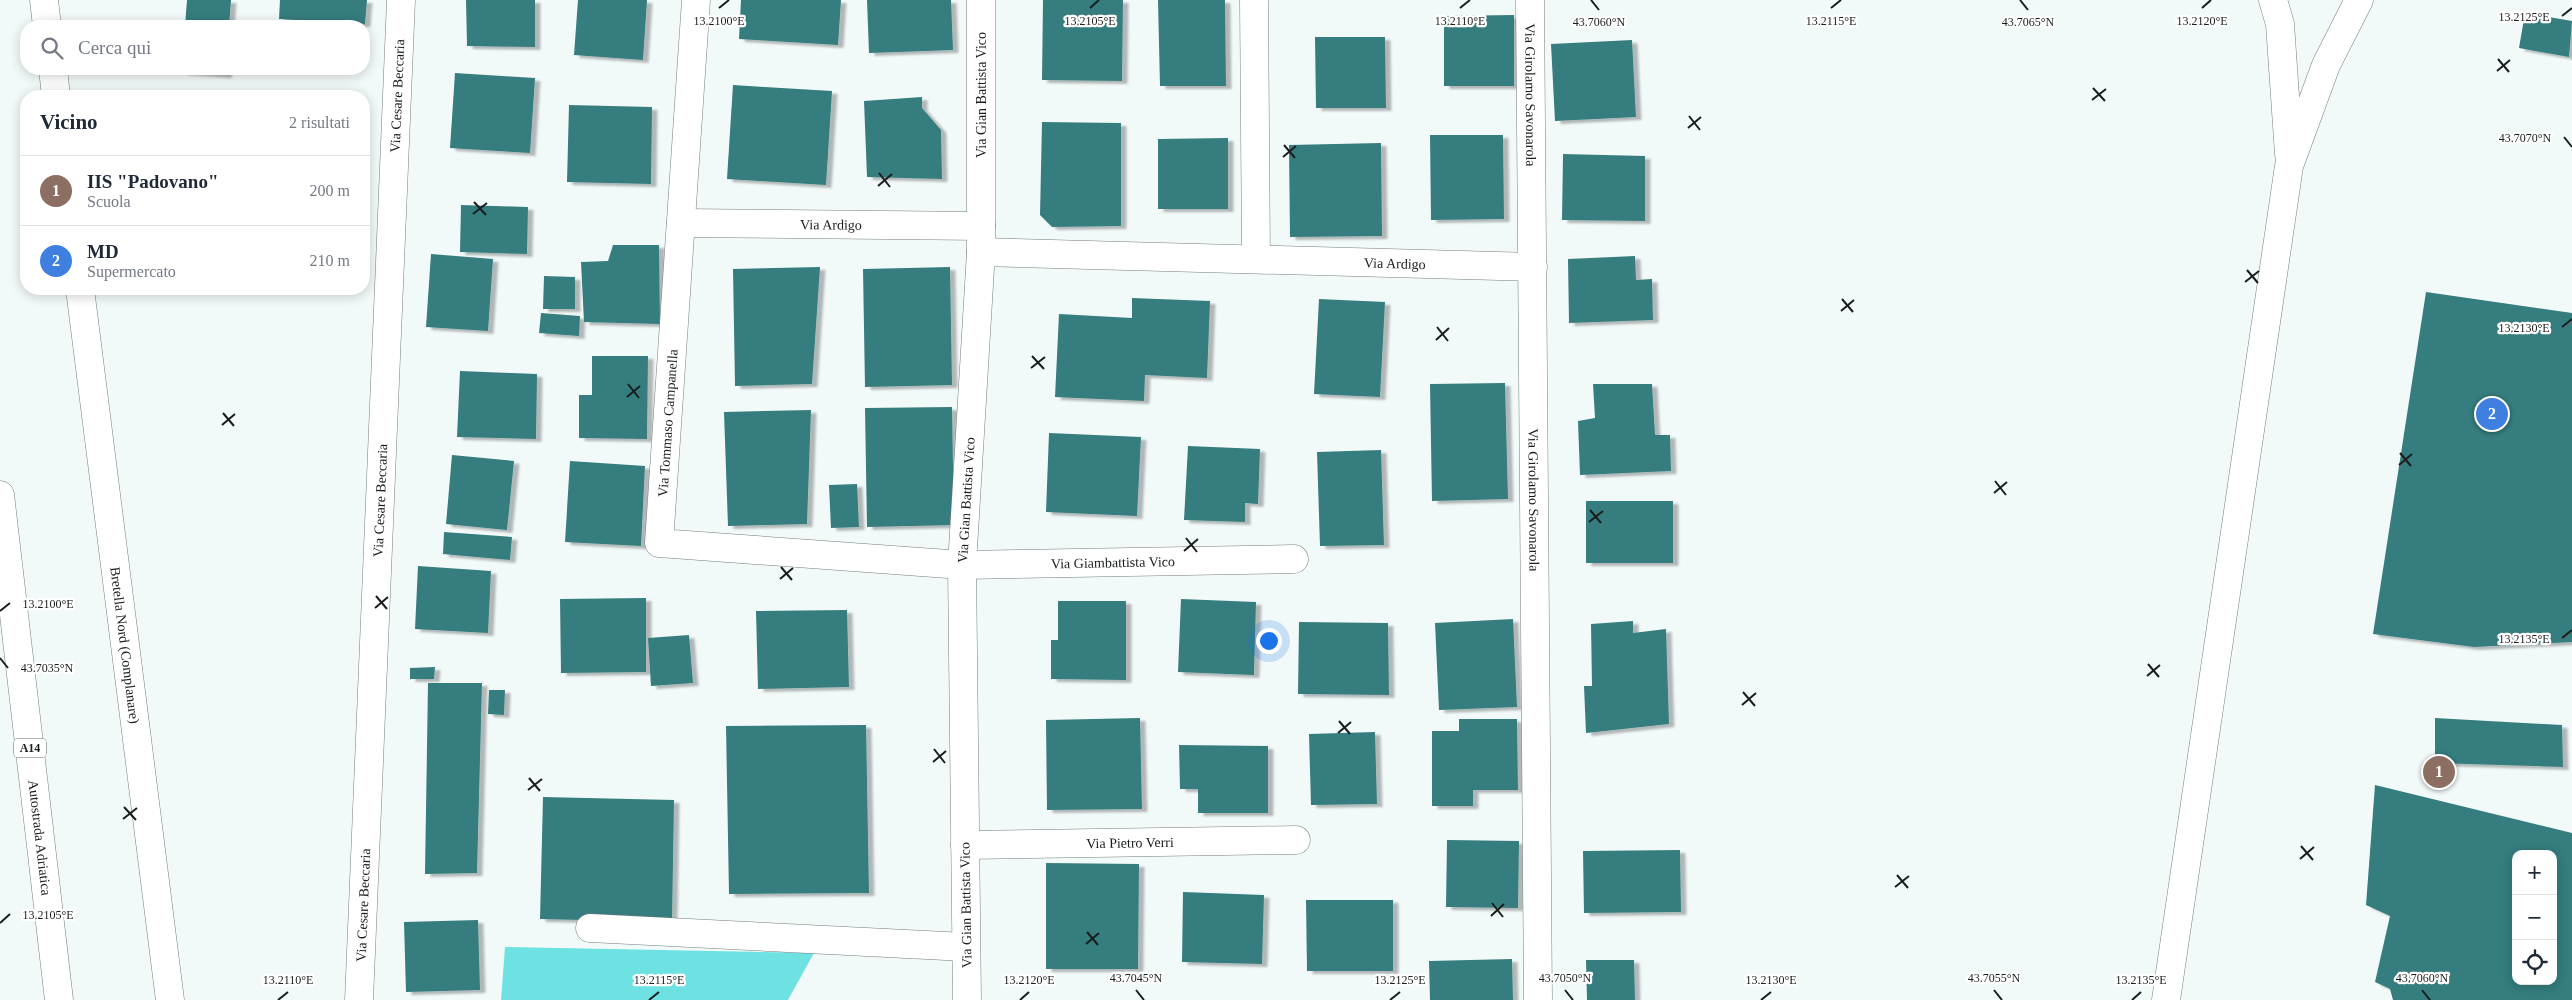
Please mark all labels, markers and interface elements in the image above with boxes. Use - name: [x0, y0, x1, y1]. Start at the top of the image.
- text: 13.2125°E: [2498, 10, 2550, 24]
- text: 13.2100°E: [693, 14, 745, 28]
- text: 13.2105°E: [1064, 14, 1116, 28]
- text: 13.2110°E: [1435, 14, 1485, 28]
- text: 13.2115°E: [1806, 14, 1856, 28]
- text: 13.2120°E: [2176, 14, 2228, 28]
- text: 43.7060°N: [1573, 15, 1626, 29]
- text: 43.7065°N: [2002, 15, 2055, 29]
- search box: [20, 20, 370, 75]
- street label: Via Girolamo Savonarola: [1523, 23, 1539, 167]
- street label: Via Gian Battista Vico: [974, 32, 989, 158]
- icon: search: [38, 34, 66, 62]
- text: Cerca qui: [78, 37, 151, 58]
- street label: Via Cesare Beccaria: [387, 38, 407, 153]
- text: Vicino: [40, 110, 98, 134]
- text: 2 risultati: [289, 114, 350, 131]
- text: 43.7070°N: [2499, 131, 2552, 145]
- text: IIS "Padovano": [87, 171, 218, 192]
- text: 1: [52, 182, 60, 199]
- text: 200 m: [310, 182, 350, 199]
- text: Scuola: [87, 193, 131, 210]
- street label: Via Ardigo: [800, 217, 862, 232]
- text: MD: [87, 241, 119, 262]
- text: 2: [52, 252, 60, 269]
- text: 210 m: [310, 252, 350, 269]
- street label: Via Ardigo: [1364, 255, 1426, 272]
- text: Supermercato: [87, 263, 176, 280]
- text: 13.2130°E: [2498, 321, 2550, 335]
- street label: Via Tommaso Campanella: [655, 348, 681, 497]
- pin: 2: [2476, 395, 2508, 433]
- street label: Via Girolamo Savonarola: [1526, 428, 1542, 572]
- street label: Via Gian Battista Vico: [955, 437, 977, 564]
- street label: Via Cesare Beccaria: [370, 443, 390, 557]
- street label: Via Giambattista Vico: [1051, 554, 1175, 571]
- street label: Bretella Nord (Complanare): [108, 566, 142, 725]
- text: 13.2100°E: [22, 597, 74, 611]
- your location: [1256, 628, 1282, 654]
- text: 13.2135°E: [2498, 632, 2550, 646]
- text: 43.7035°N: [21, 661, 74, 675]
- road number: A14: [14, 738, 46, 758]
- pin: 1: [2423, 753, 2455, 791]
- street label: Autostrada Adriatica: [26, 779, 54, 897]
- street label: Via Pietro Verri: [1086, 834, 1174, 851]
- street label: Via Gian Battista Vico: [957, 842, 975, 968]
- street label: Via Cesare Beccaria: [353, 847, 373, 962]
- map controls: [2512, 850, 2557, 985]
- button: +: [2512, 850, 2557, 895]
- button: −: [2512, 895, 2557, 940]
- text: 13.2105°E: [22, 908, 74, 922]
- button: locate: [2512, 940, 2557, 985]
- text: 43.7045°N: [1110, 971, 1163, 985]
- text: 43.7050°N: [1539, 971, 1592, 985]
- text: 43.7055°N: [1968, 971, 2021, 985]
- text: 43.7060°N: [2396, 971, 2449, 985]
- text: 13.2110°E: [263, 973, 313, 987]
- text: 13.2115°E: [634, 973, 684, 987]
- text: 13.2120°E: [1003, 973, 1055, 987]
- text: 13.2125°E: [1374, 973, 1426, 987]
- text: 13.2130°E: [1745, 973, 1797, 987]
- text: 13.2135°E: [2115, 973, 2167, 987]

